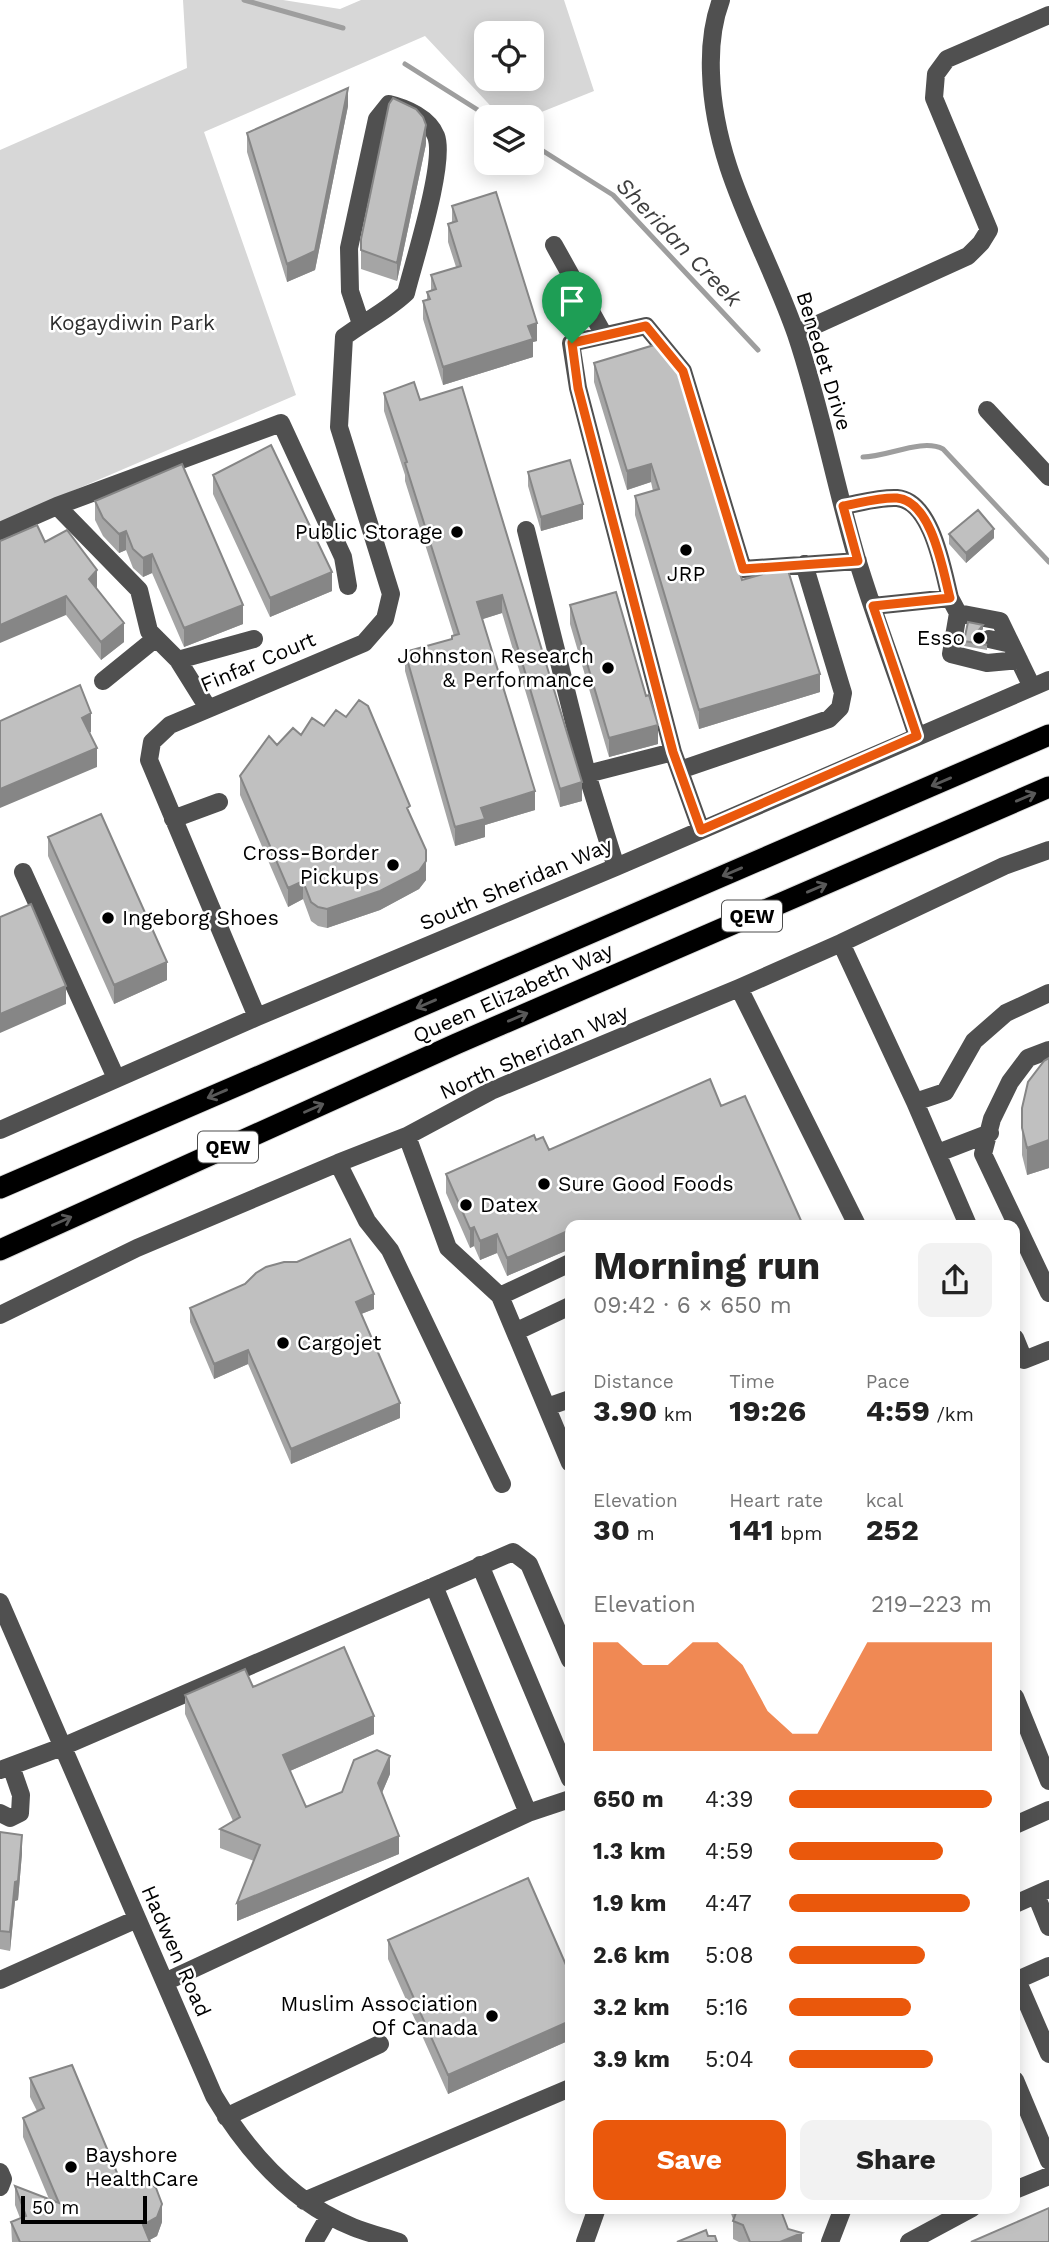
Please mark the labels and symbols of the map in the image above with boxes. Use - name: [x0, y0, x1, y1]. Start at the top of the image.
- water label: Sheridan Creek: [610, 172, 748, 314]
- pin: [542, 271, 602, 343]
- street label: Benedet Drive: [791, 288, 857, 433]
- park label: Kogaydiwin Park: [49, 310, 215, 335]
- place label: Public Storage: [295, 519, 443, 544]
- marker: Public Storage: [449, 524, 465, 540]
- marker: JRP: [678, 542, 694, 558]
- place label: JRP: [667, 561, 705, 586]
- place label: Esso: [917, 625, 965, 650]
- street label: Finfar Court: [196, 626, 319, 697]
- marker: Esso: [971, 630, 987, 646]
- place label: Johnston Research & Performance: [397, 643, 594, 692]
- marker: Johnston Research & Performance: [600, 660, 616, 676]
- one-way arrow: [931, 776, 953, 789]
- one-way arrow: [1015, 790, 1036, 803]
- street label: South Sheridan Way: [416, 832, 616, 935]
- place label: Cross-Border Pickups: [243, 840, 379, 889]
- marker: Cross-Border Pickups: [385, 857, 401, 873]
- one-way arrow: [722, 866, 744, 879]
- one-way arrow: [806, 880, 827, 893]
- road number: QEW: [722, 900, 782, 932]
- place label: Ingeborg Shoes: [122, 905, 279, 930]
- marker: Ingeborg Shoes: [100, 910, 116, 926]
- street label: Queen Elizabeth Way: [409, 937, 617, 1048]
- one-way arrow: [415, 998, 437, 1011]
- street label: North Sheridan Way: [436, 999, 632, 1104]
- one-way arrow: [507, 1010, 528, 1023]
- one-way arrow: [207, 1088, 228, 1101]
- one-way arrow: [303, 1101, 324, 1114]
- road number: QEW: [198, 1132, 258, 1162]
- place label: Sure Good Foods: [558, 1171, 734, 1196]
- marker: Sure Good Foods: [536, 1176, 552, 1192]
- place label: Datex: [480, 1192, 538, 1217]
- marker: Datex: [458, 1197, 474, 1213]
- one-way arrow: [51, 1214, 72, 1228]
- place label: Cargojet: [297, 1330, 381, 1355]
- marker: Cargojet: [275, 1335, 291, 1351]
- street label: Hadwen Road: [136, 1881, 217, 2020]
- place label: Muslim Association Of Canada: [281, 1991, 478, 2040]
- marker: Muslim Association Of Canada: [484, 2008, 500, 2024]
- place label: Bayshore HealthCare: [85, 2142, 199, 2191]
- marker: Bayshore HealthCare: [63, 2159, 79, 2175]
- scale bar: [21, 2193, 147, 2225]

